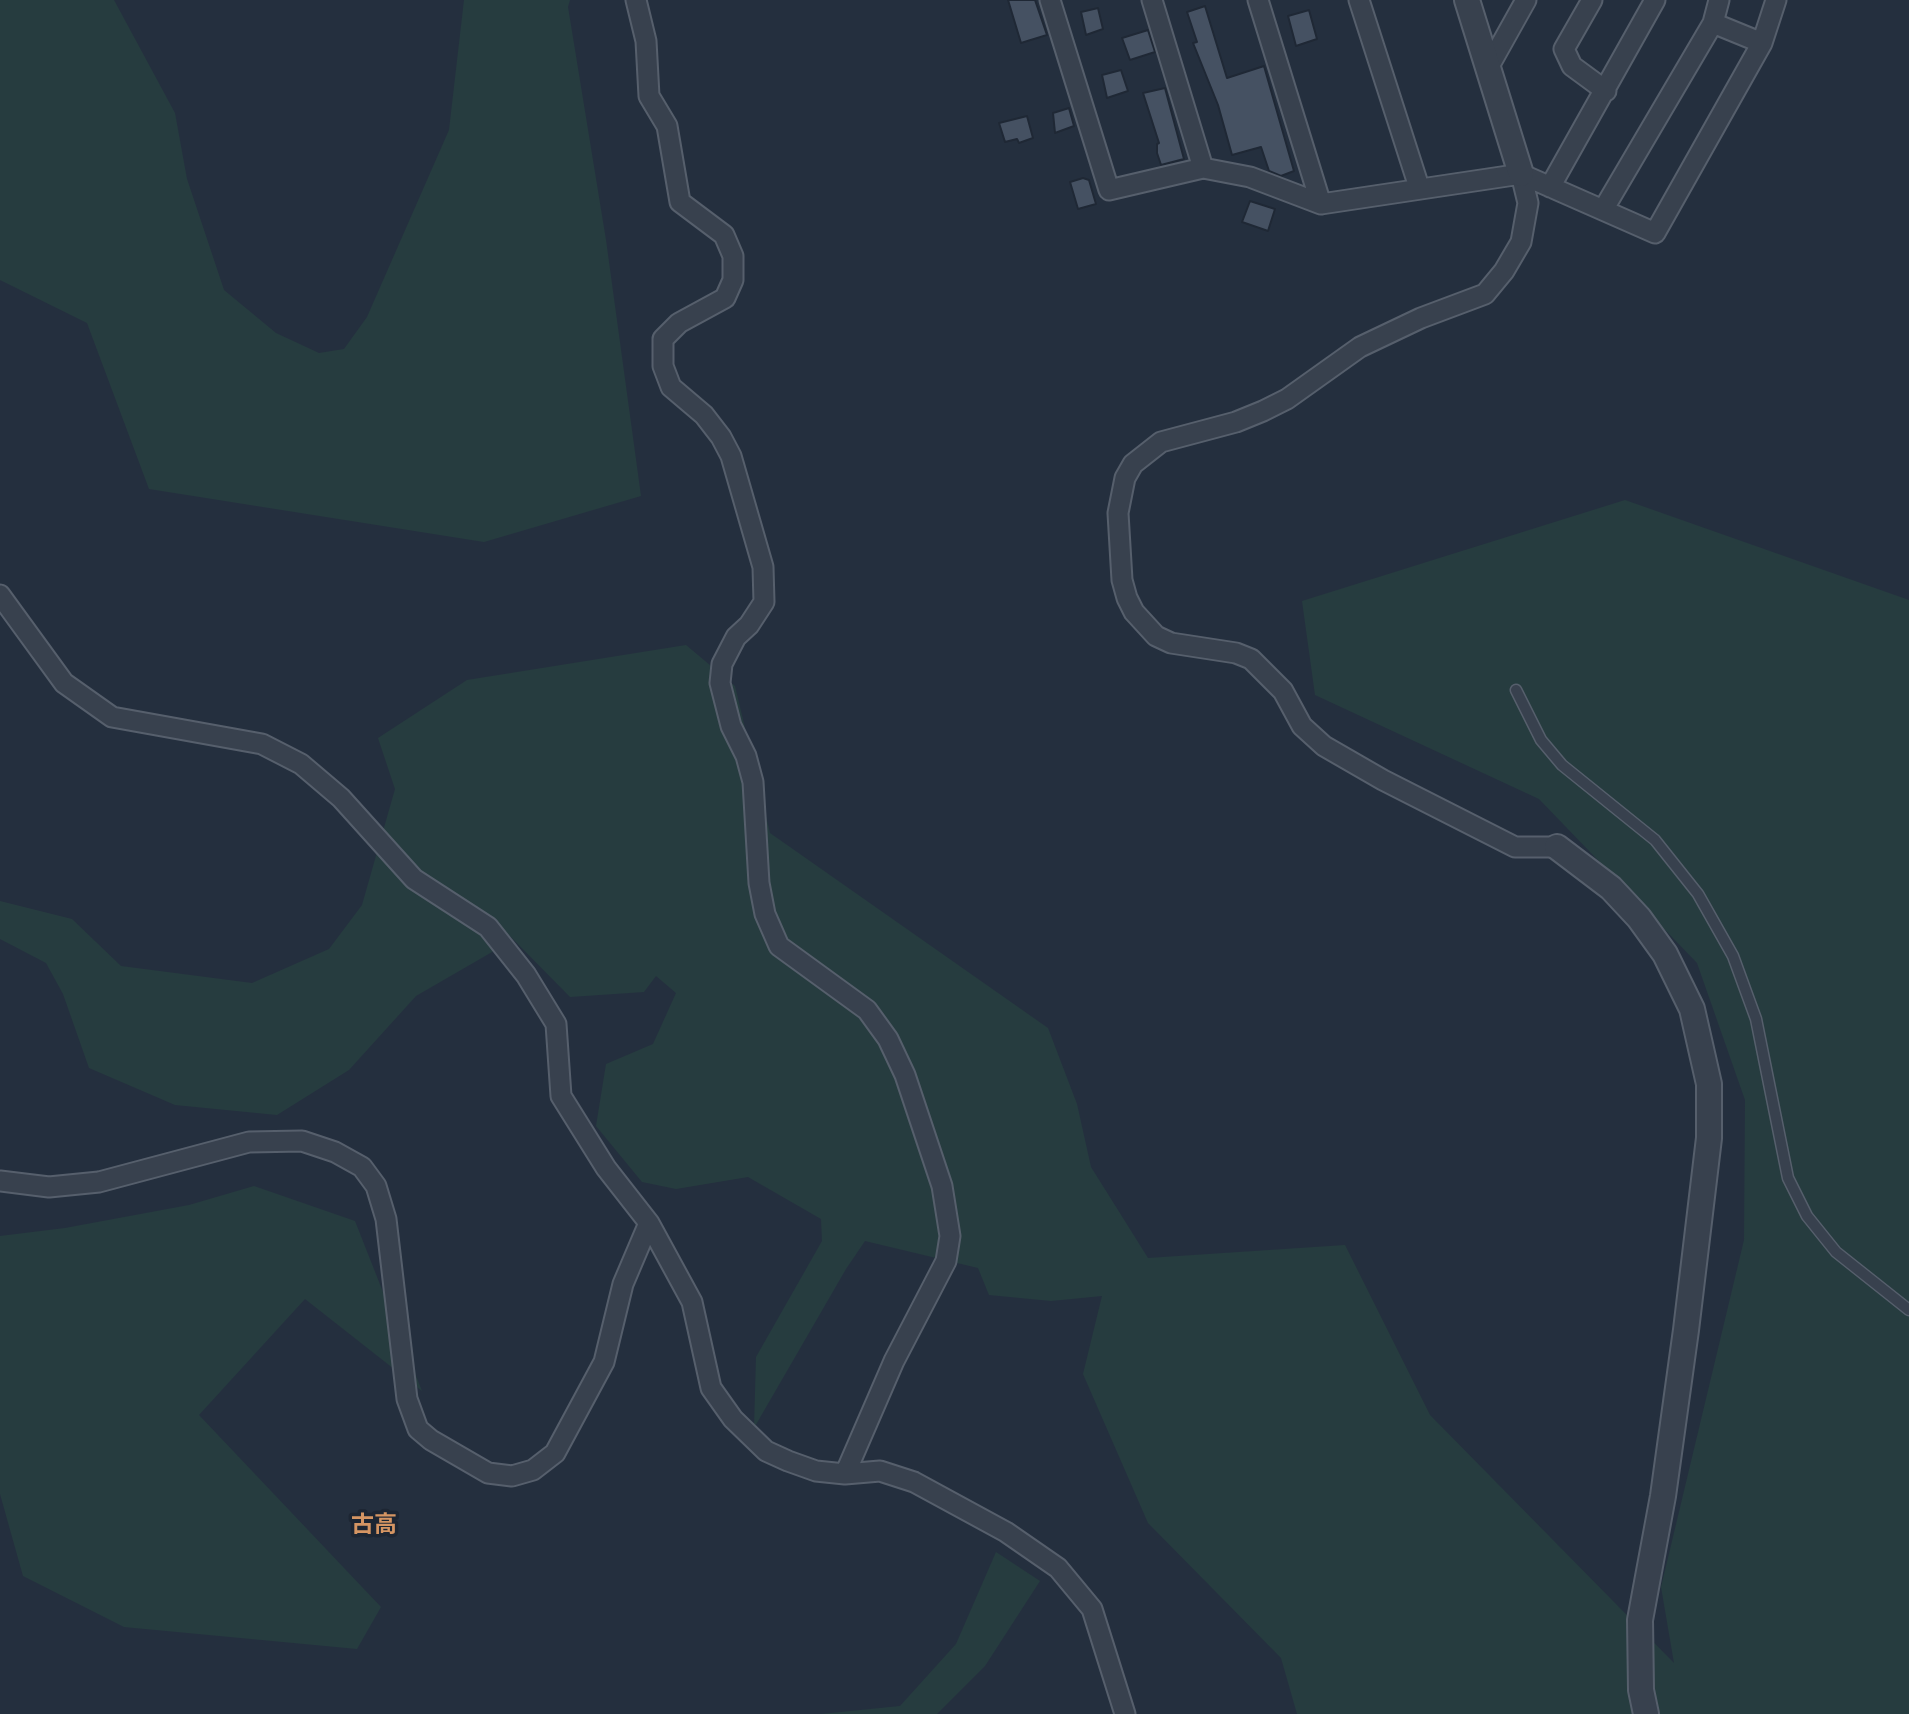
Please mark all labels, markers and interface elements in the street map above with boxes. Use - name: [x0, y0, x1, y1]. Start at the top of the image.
- district label: 古高: [351, 1512, 397, 1540]

